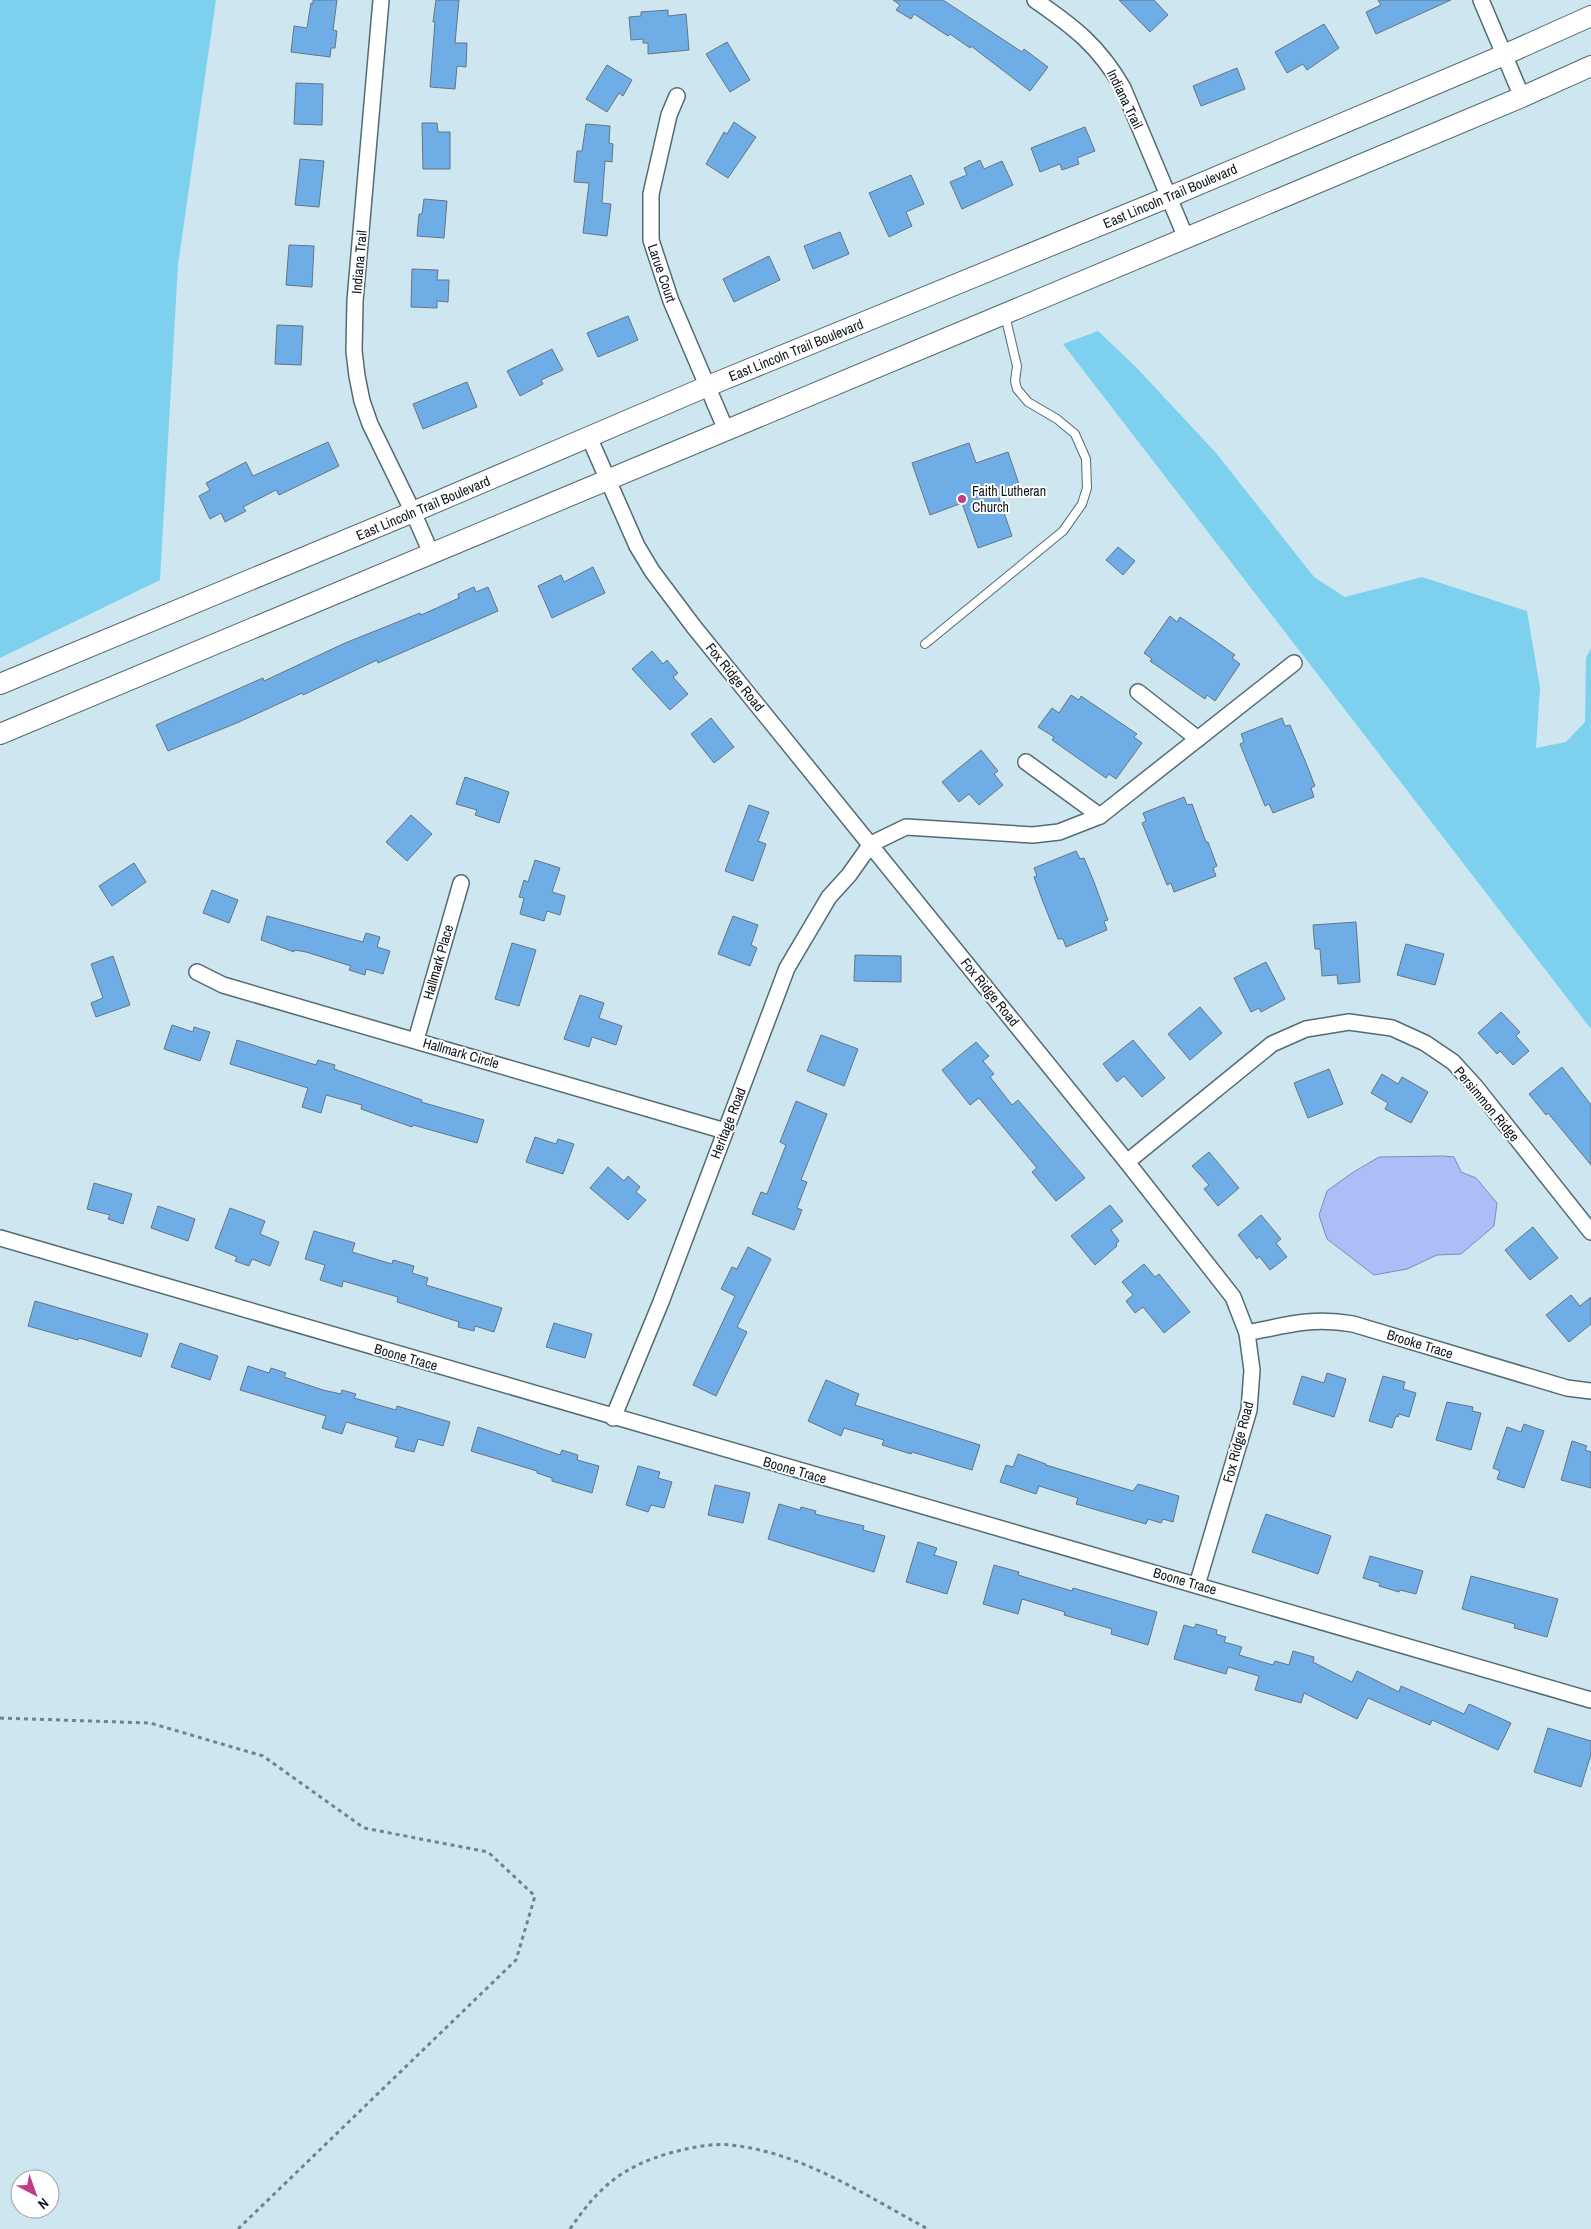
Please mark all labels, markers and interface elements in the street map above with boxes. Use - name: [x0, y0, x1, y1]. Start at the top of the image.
- street label: Indiana Trail: [1103, 66, 1147, 132]
- street label: East Lincoln Trail Boulevard: [1100, 160, 1240, 232]
- street label: Indiana Trail: [347, 229, 371, 295]
- street label: Larue Court: [644, 241, 680, 305]
- street label: East Lincoln Trail Boulevard: [726, 315, 866, 385]
- street label: East Lincoln Trail Boulevard: [353, 472, 493, 544]
- place label: Faith Lutheran Church: [972, 482, 1046, 516]
- marker: Faith Lutheran Church: [956, 493, 968, 505]
- street label: Fox Ridge Road: [702, 639, 768, 715]
- street label: Hallmark Place: [419, 922, 457, 1002]
- street label: Fox Ridge Road: [957, 954, 1023, 1030]
- street label: Hallmark Circle: [421, 1034, 501, 1072]
- street label: Persimmon Ridge: [1450, 1063, 1524, 1145]
- street label: Heritage Road: [706, 1085, 750, 1161]
- street label: Brooke Trace: [1385, 1325, 1455, 1363]
- street label: Boone Trace: [372, 1339, 440, 1375]
- street label: Fox Ridge Road: [1219, 1400, 1257, 1484]
- street label: Boone Trace: [761, 1452, 829, 1488]
- street label: Boone Trace: [1151, 1563, 1219, 1599]
- north arrow: [10, 2169, 60, 2219]
- text: N: [34, 2194, 53, 2213]

